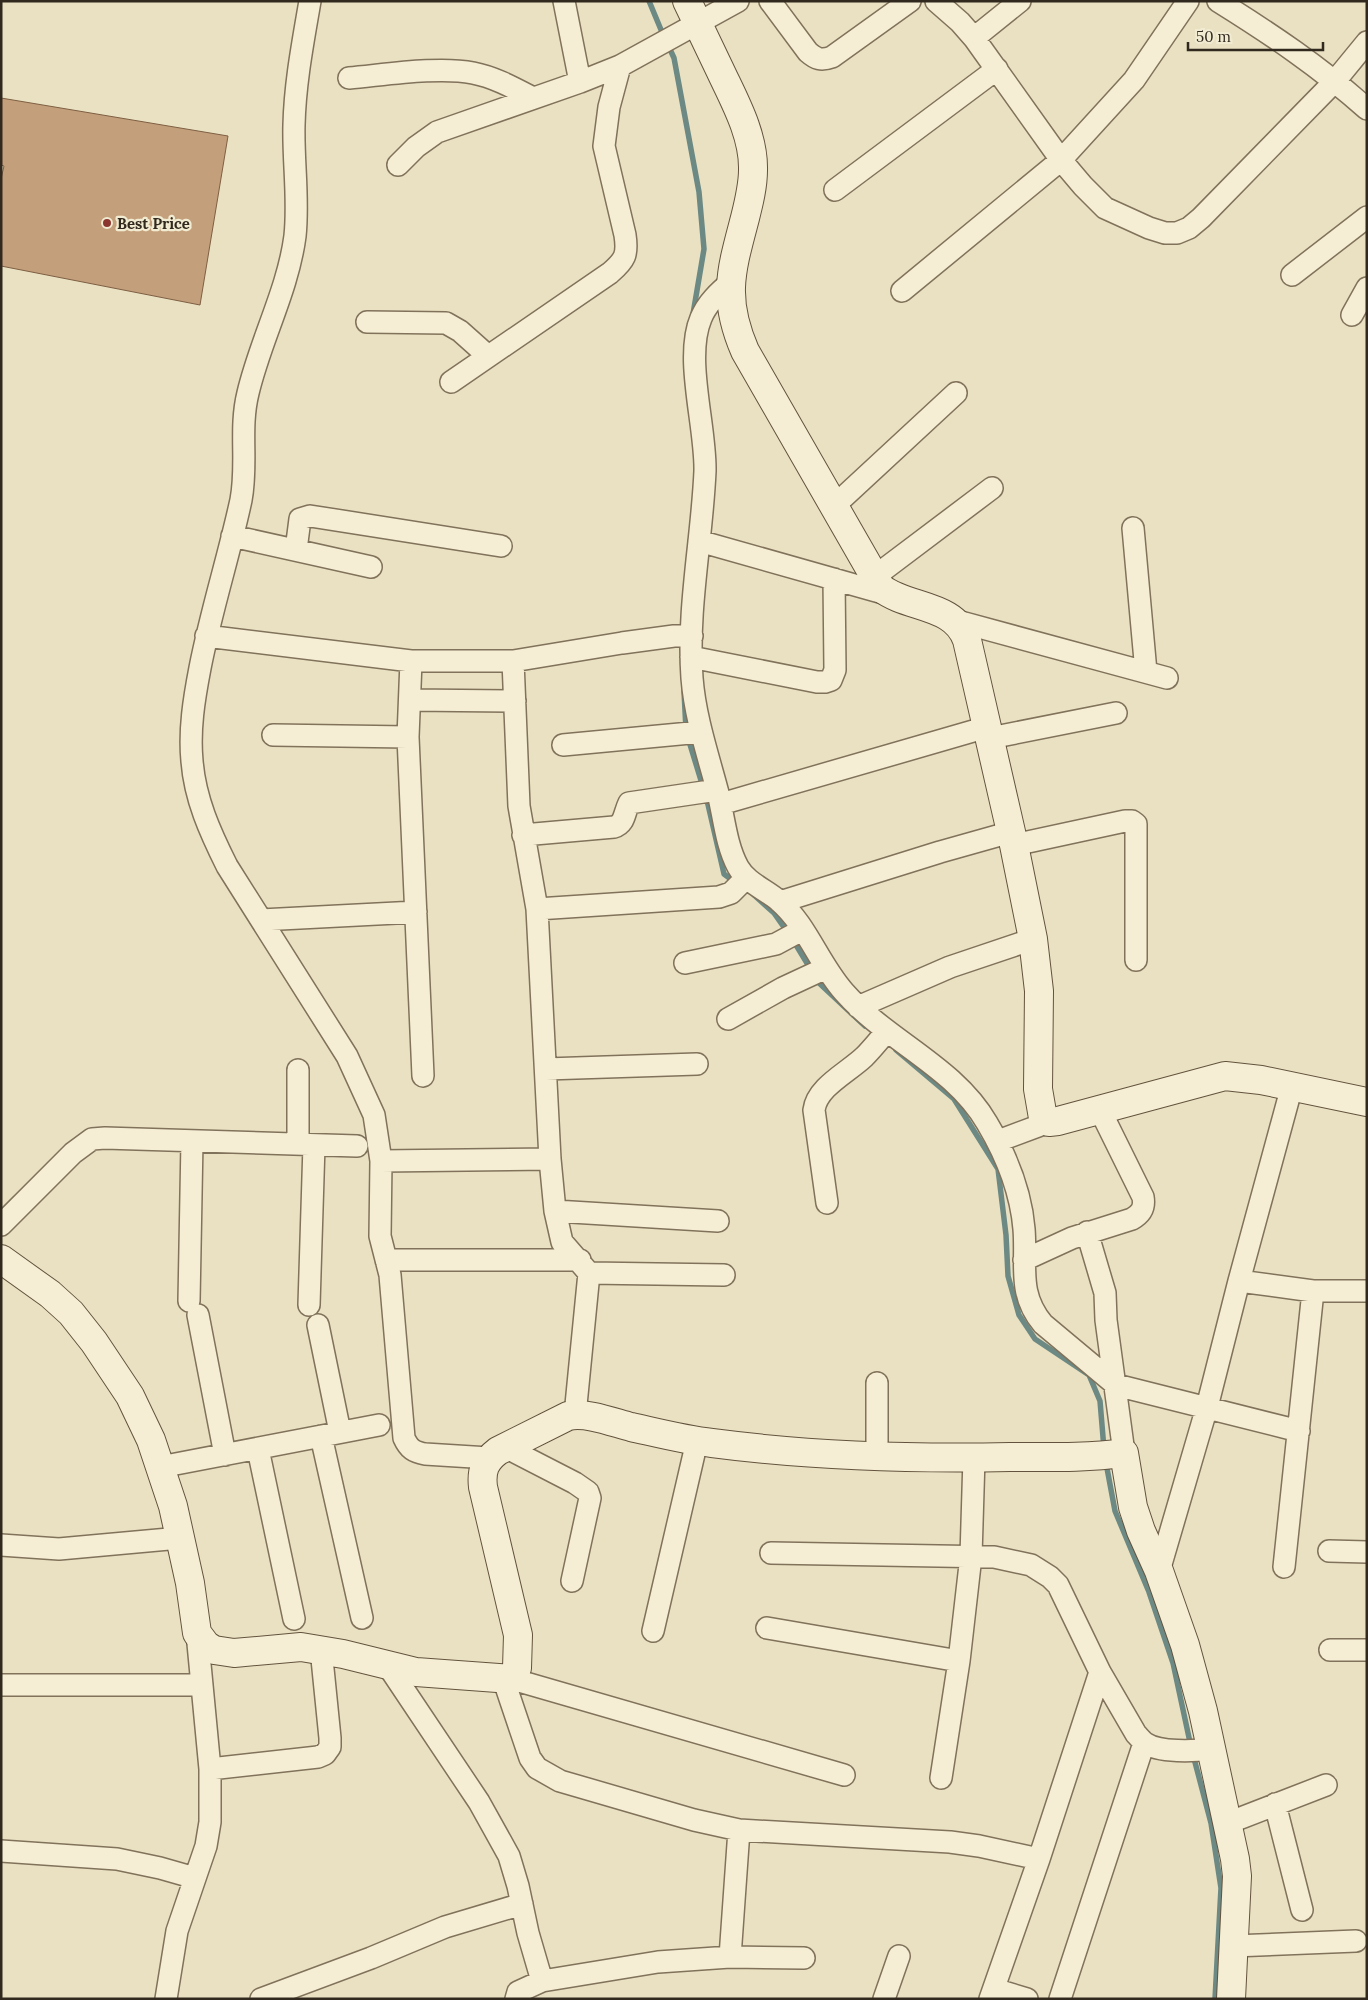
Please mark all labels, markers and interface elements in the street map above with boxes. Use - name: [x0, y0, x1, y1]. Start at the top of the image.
- scale bar: [1188, 20, 1323, 52]
- text: 50 m: [1196, 27, 1231, 46]
- place label: Best Price: [117, 214, 190, 233]
- marker: Best Price: [101, 217, 113, 229]

